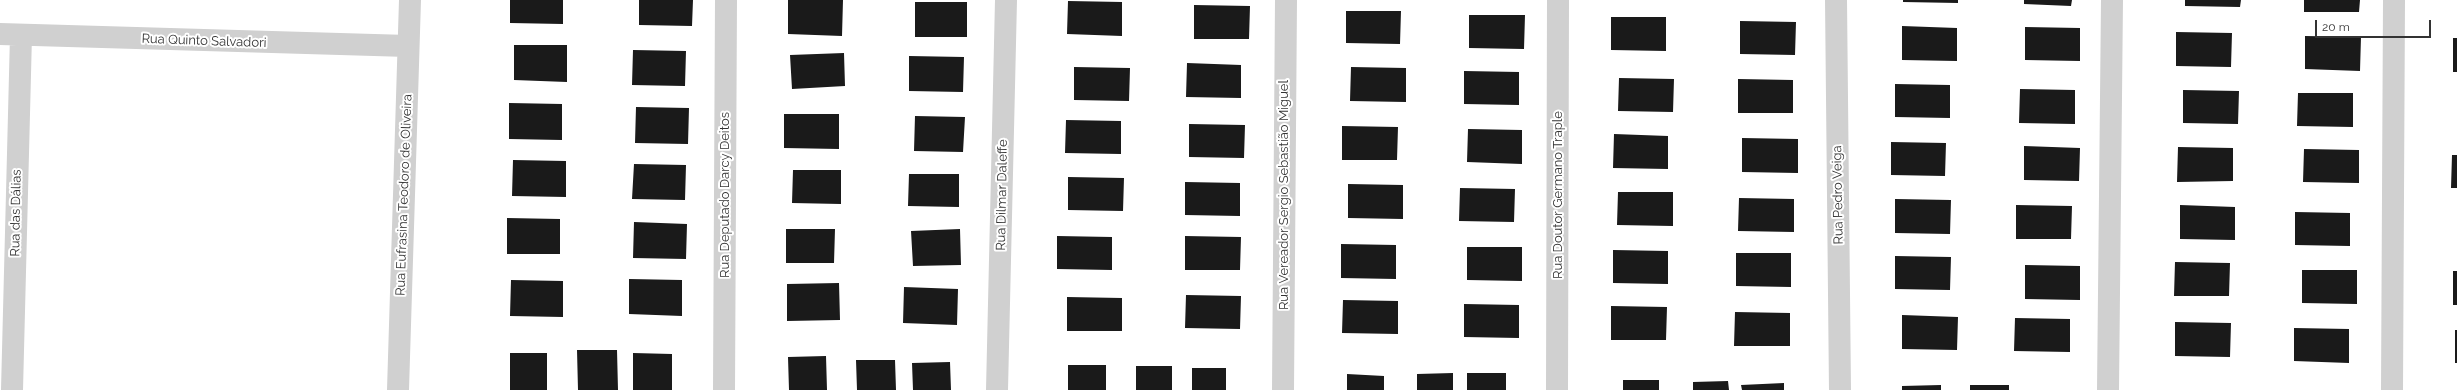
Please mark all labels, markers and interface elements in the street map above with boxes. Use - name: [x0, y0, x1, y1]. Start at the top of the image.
- scale bar: [2317, 12, 2433, 38]
- text: 20 m: [2322, 20, 2350, 34]
- street label: Rua Quinto Salvadori: [141, 31, 267, 51]
- street label: Rua Vereador Sergio Sebastião Miguel: [1276, 80, 1292, 310]
- street label: Rua Eufrasina Teodoro de Oliveira: [393, 94, 415, 296]
- street label: Rua Doutor Germano Traple: [1550, 111, 1566, 279]
- street label: Rua Deputado Darcy Deitos: [717, 112, 733, 278]
- street label: Rua Dilmar Daleffe: [993, 139, 1011, 251]
- street label: Rua Pedro Veiga: [1829, 145, 1847, 245]
- street label: Rua das Dálias: [7, 169, 25, 257]

